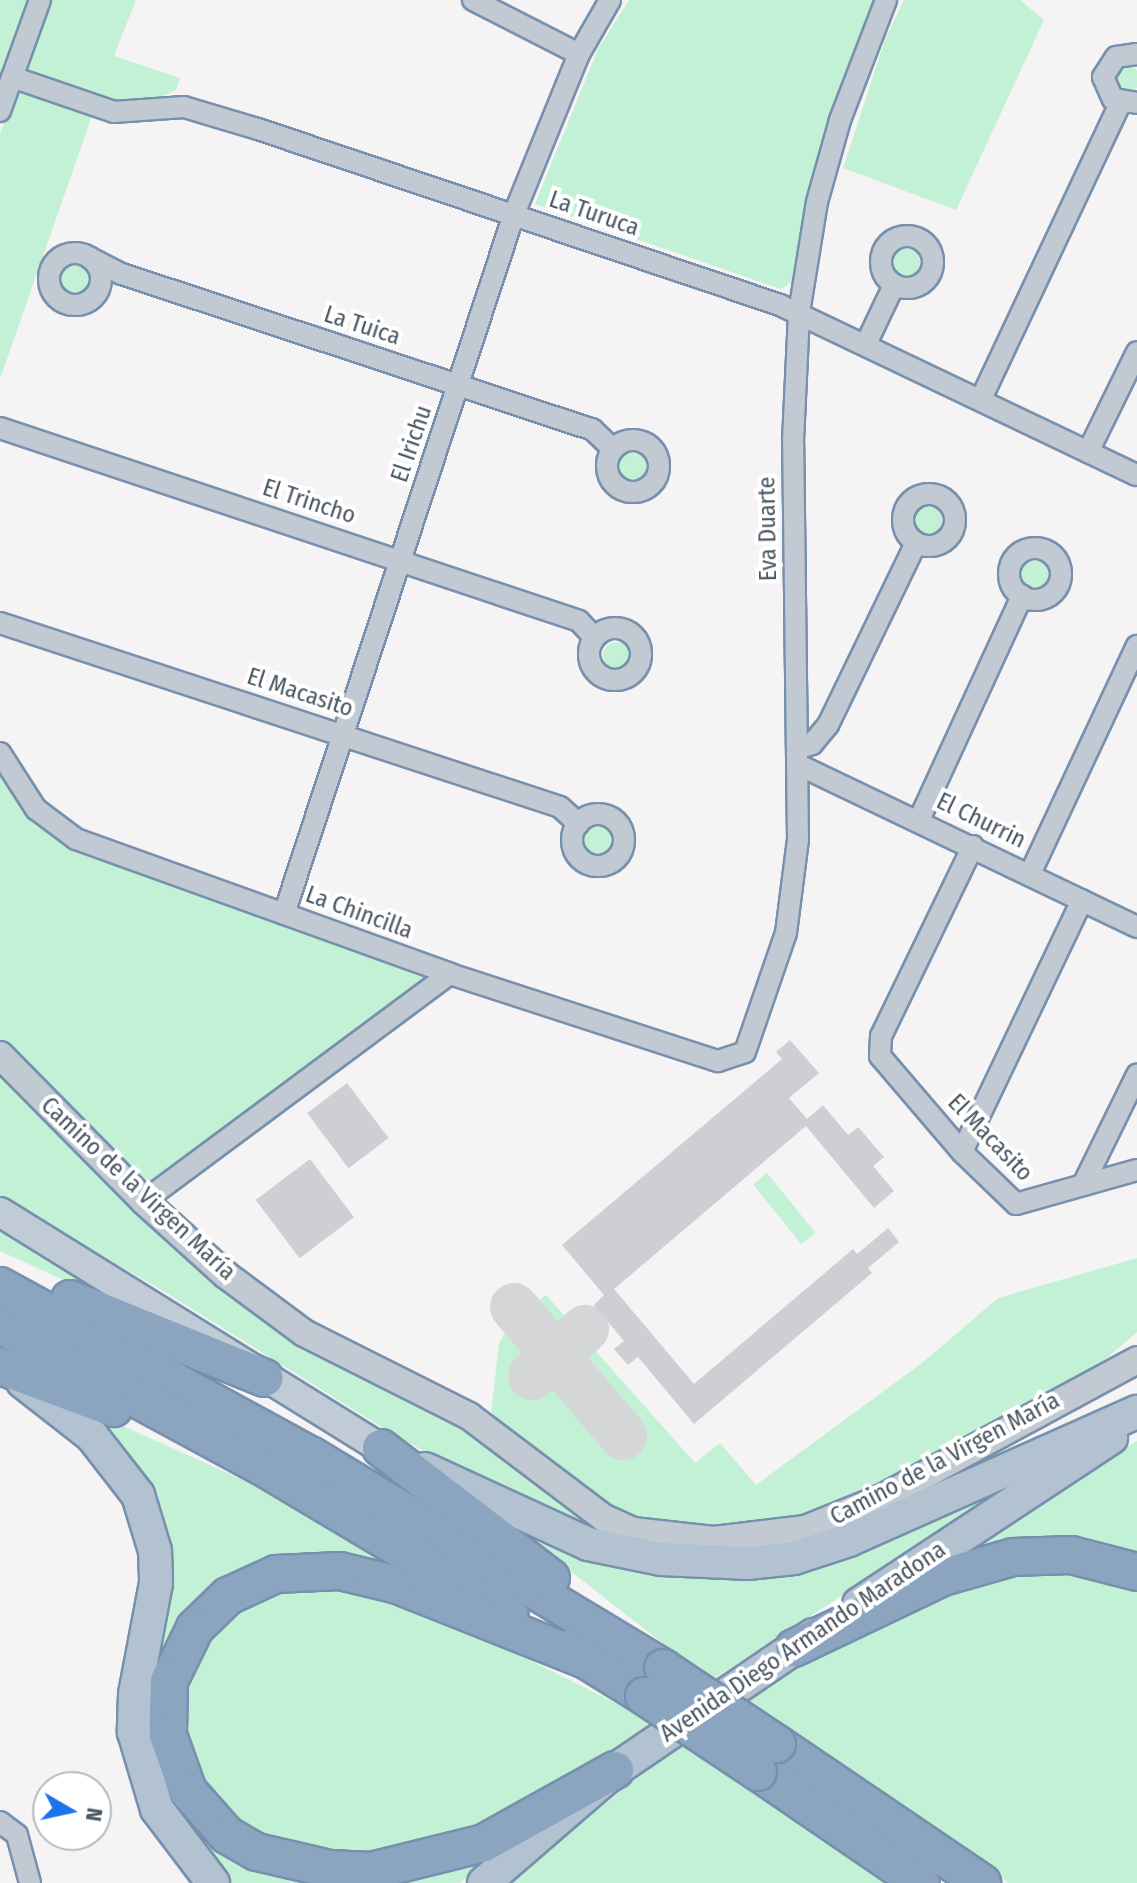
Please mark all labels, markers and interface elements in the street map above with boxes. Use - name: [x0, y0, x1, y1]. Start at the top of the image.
- street label: La Turuca: [545, 185, 643, 243]
- street label: La Tuica: [320, 300, 404, 352]
- street label: El Irichu: [385, 402, 439, 486]
- street label: El Trincho: [259, 473, 359, 531]
- street label: Eva Duarte: [753, 477, 783, 581]
- street label: El Macasito: [243, 662, 357, 724]
- street label: El Churrin: [932, 787, 1030, 855]
- street label: La Chincilla: [302, 880, 416, 946]
- street label: El Macasito: [941, 1088, 1039, 1188]
- street label: Camino de la Virgen María: [35, 1091, 241, 1287]
- street label: Camino de la Virgen María: [825, 1386, 1065, 1532]
- street label: Avenida Diego Armando Maradona: [655, 1536, 951, 1748]
- north arrow: [32, 1771, 112, 1851]
- text: N: [80, 1806, 109, 1823]

